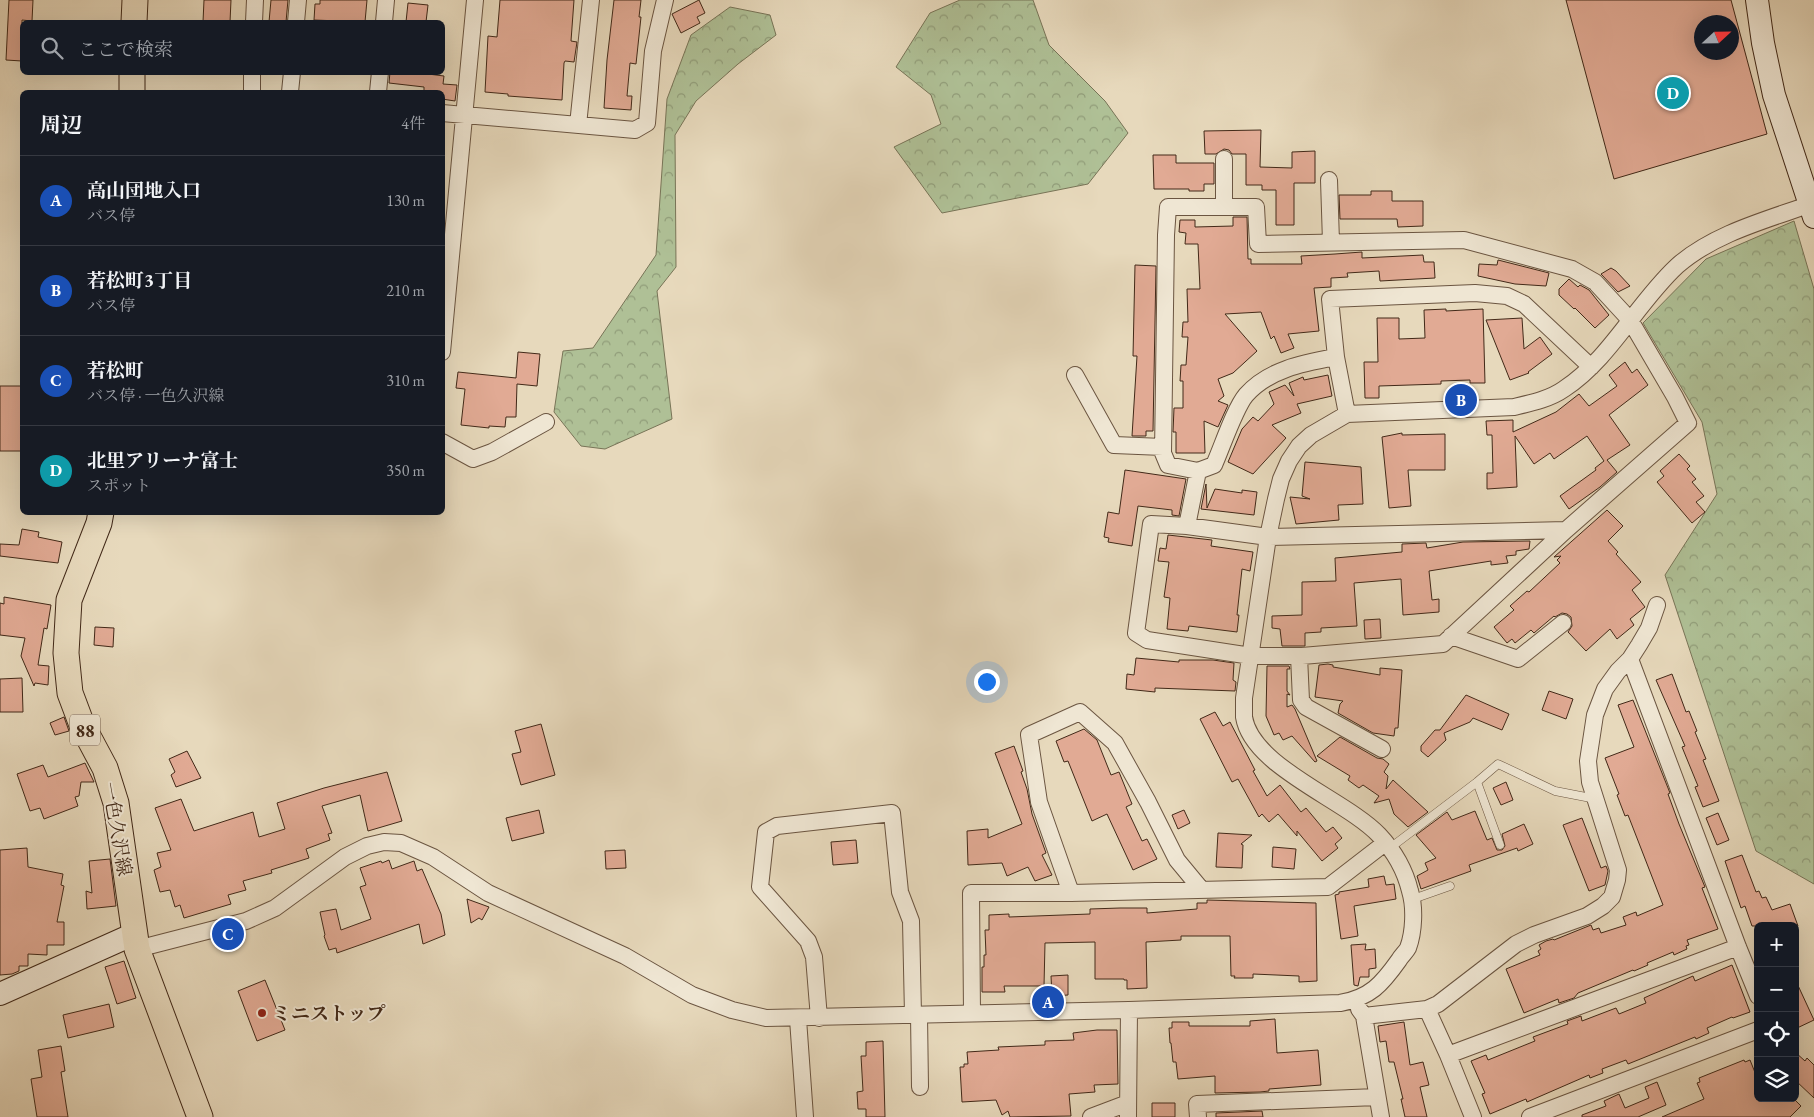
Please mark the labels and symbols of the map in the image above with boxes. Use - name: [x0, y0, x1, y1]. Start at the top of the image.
- north arrow: [1694, 15, 1739, 60]
- pin: D: [1657, 74, 1689, 112]
- pin: B: [1445, 381, 1477, 419]
- your location: [974, 669, 1000, 695]
- road number: 88: [70, 714, 100, 746]
- street label: 一色久沢線: [96, 780, 138, 878]
- pin: C: [212, 915, 244, 953]
- pin: A: [1032, 983, 1064, 1021]
- place label: ミニストップ: [272, 1001, 385, 1026]
- marker: ミニストップ: [256, 1007, 268, 1019]

